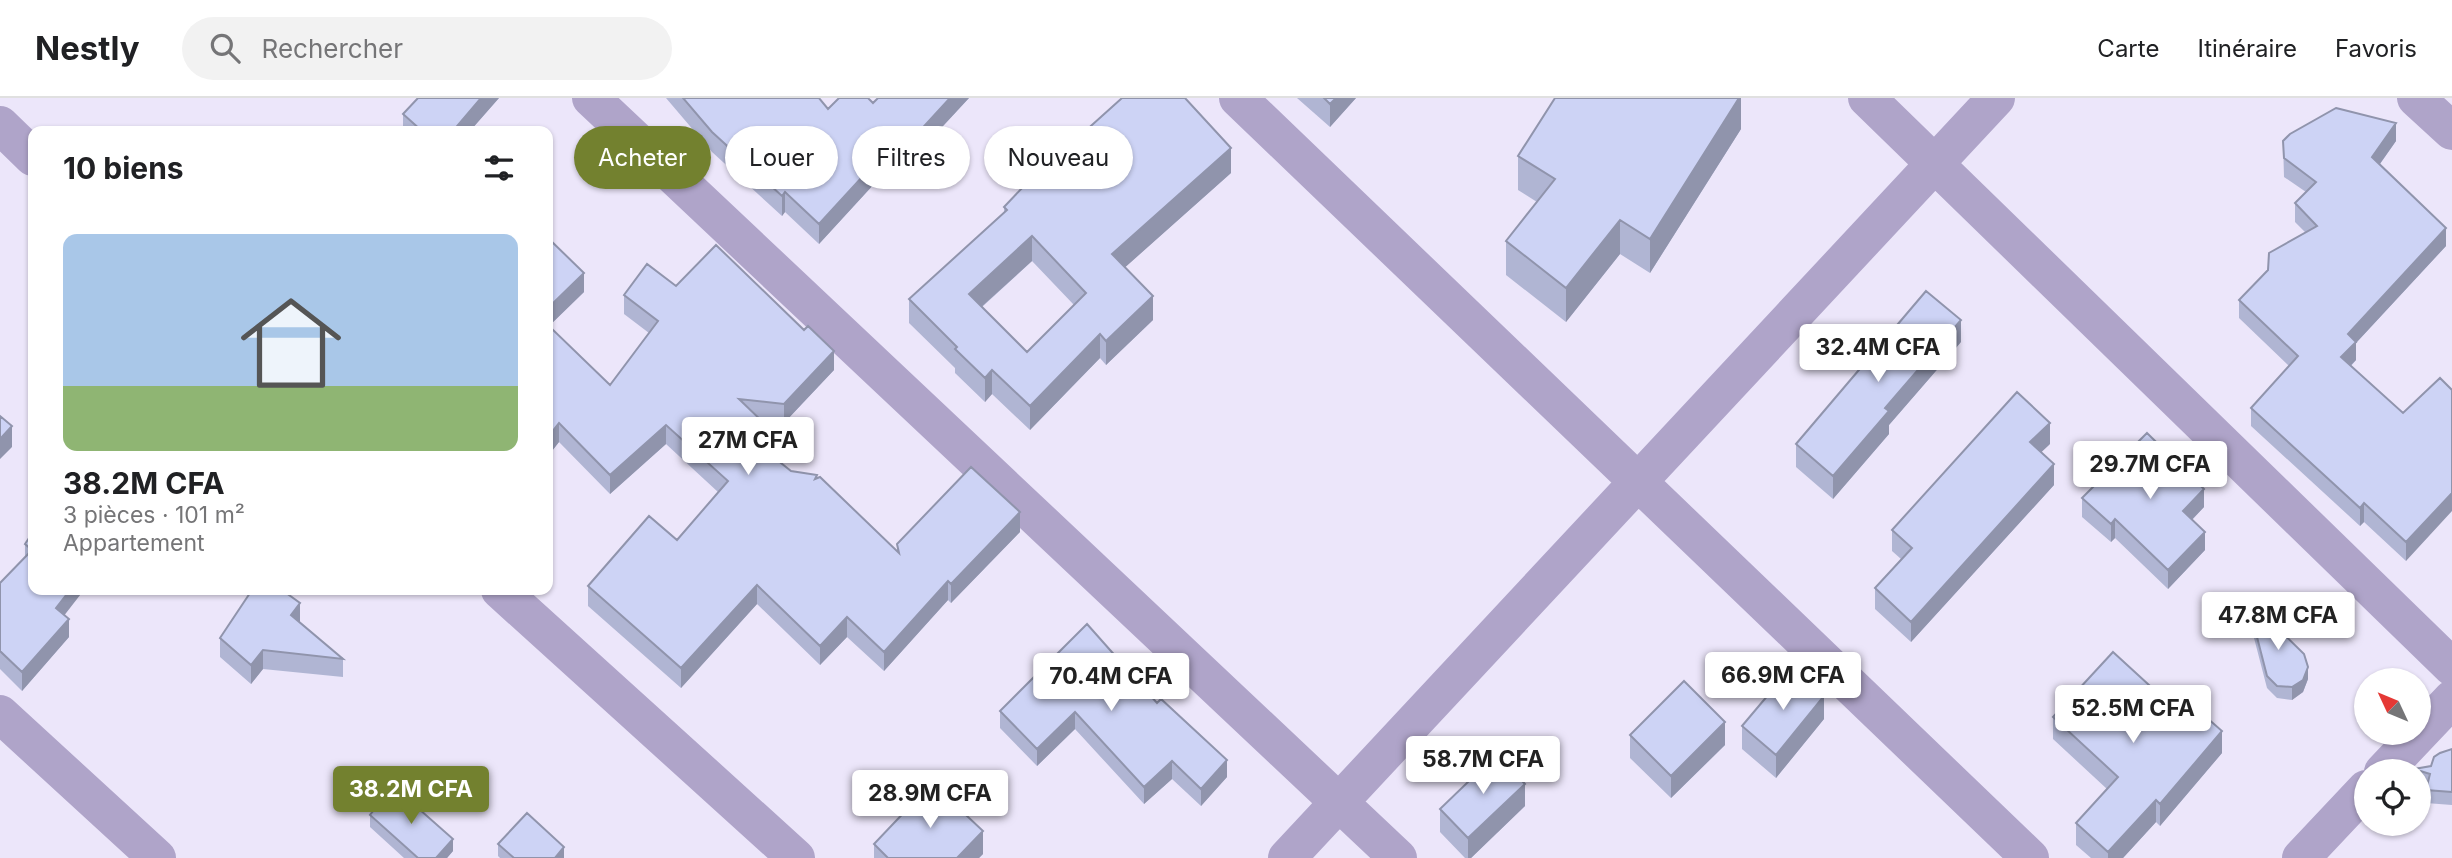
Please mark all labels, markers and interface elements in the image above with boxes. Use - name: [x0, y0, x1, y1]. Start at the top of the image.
- search box: [182, 17, 672, 80]
- text: Nestly: [35, 28, 140, 68]
- icon: search: [206, 29, 244, 67]
- text: Rechercher: [262, 33, 403, 64]
- text: Carte: [2097, 34, 2159, 63]
- text: Itinéraire: [2197, 34, 2297, 63]
- text: Favoris: [2335, 34, 2417, 63]
- chip: Acheter: [574, 126, 711, 189]
- chip: Louer: [725, 126, 838, 189]
- chip: Filtres: [852, 126, 970, 189]
- chip: Nouveau: [984, 126, 1133, 189]
- icon: filters: [480, 149, 518, 187]
- text: 10 biens: [63, 150, 184, 186]
- icon: home: [228, 280, 354, 406]
- pin: 32.4M CFA: [1798, 324, 1958, 384]
- text: 32.4M CFA: [1815, 333, 1941, 361]
- pin: 27M CFA: [683, 418, 813, 477]
- text: 27M CFA: [698, 426, 798, 454]
- pin: 29.7M CFA: [2070, 442, 2230, 501]
- text: 29.7M CFA: [2089, 450, 2211, 478]
- text: 38.2M CFA: [63, 465, 225, 501]
- text: 3 pièces · 101 m²: [63, 501, 245, 529]
- text: Appartement: [63, 529, 205, 557]
- pin: 47.8M CFA: [2198, 592, 2358, 652]
- text: 47.8M CFA: [2218, 601, 2338, 629]
- pin: 66.9M CFA: [1703, 652, 1863, 712]
- pin: 70.4M CFA: [1031, 654, 1191, 713]
- text: 66.9M CFA: [1721, 661, 1845, 689]
- text: 70.4M CFA: [1049, 662, 1173, 690]
- north arrow: [2354, 668, 2431, 746]
- map controls: [2354, 668, 2431, 836]
- pin: 52.5M CFA: [2053, 686, 2213, 745]
- text: 52.5M CFA: [2071, 694, 2195, 722]
- pin: 58.7M CFA: [1403, 736, 1563, 796]
- text: 58.7M CFA: [1422, 745, 1544, 773]
- button: locate: [2354, 759, 2431, 836]
- pin: 38.2M CFA: [331, 766, 491, 826]
- pin: 28.9M CFA: [850, 770, 1010, 830]
- text: 38.2M CFA: [349, 775, 473, 803]
- text: 28.9M CFA: [868, 779, 992, 807]

